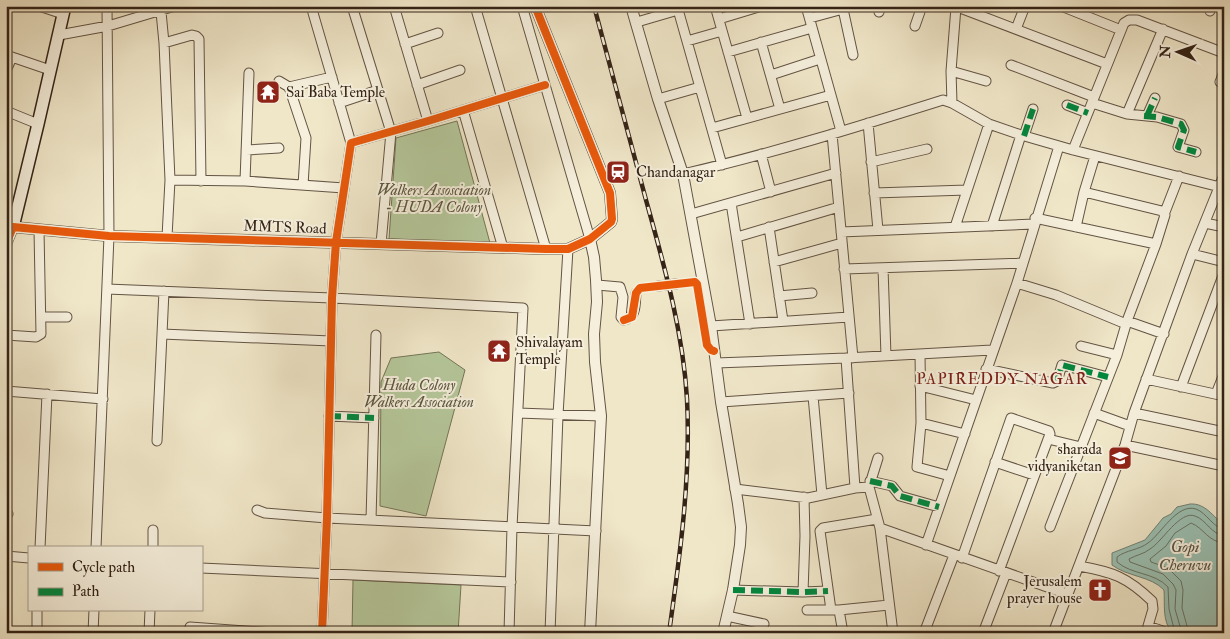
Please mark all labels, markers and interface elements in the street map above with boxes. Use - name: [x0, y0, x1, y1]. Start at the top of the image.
- north arrow: [1152, 28, 1202, 78]
- text: N: [1157, 45, 1174, 59]
- temple icon: Sai Baba Temple: [255, 79, 281, 105]
- place label: Sai Baba Temple: [286, 83, 385, 103]
- station icon: Chandanagar: [605, 159, 631, 185]
- place label: Chandanagar: [636, 163, 716, 182]
- park label: Walkers Assosciation - HUDA Colony: [377, 181, 491, 217]
- street label: MMTS Road: [243, 217, 327, 238]
- place label: Shivalayam Temple: [516, 333, 583, 370]
- temple icon: Shivalayam Temple: [486, 338, 512, 364]
- district label: PAPIREDDY NAGAR: [916, 369, 1088, 389]
- park label: Huda Colony Walkers Association: [364, 376, 474, 412]
- place label: sharada vidyaniketan: [1027, 440, 1103, 476]
- school or university icon: sharada vidyaniketan: [1107, 445, 1133, 471]
- water label: Gopi Cheruvu: [1159, 537, 1212, 575]
- legend: [28, 546, 202, 612]
- text: Cycle path: [72, 558, 135, 578]
- place label: Jerusalem prayer house: [1006, 572, 1082, 609]
- church icon: Jerusalem prayer house: [1087, 577, 1113, 603]
- text: Path: [72, 582, 99, 601]

